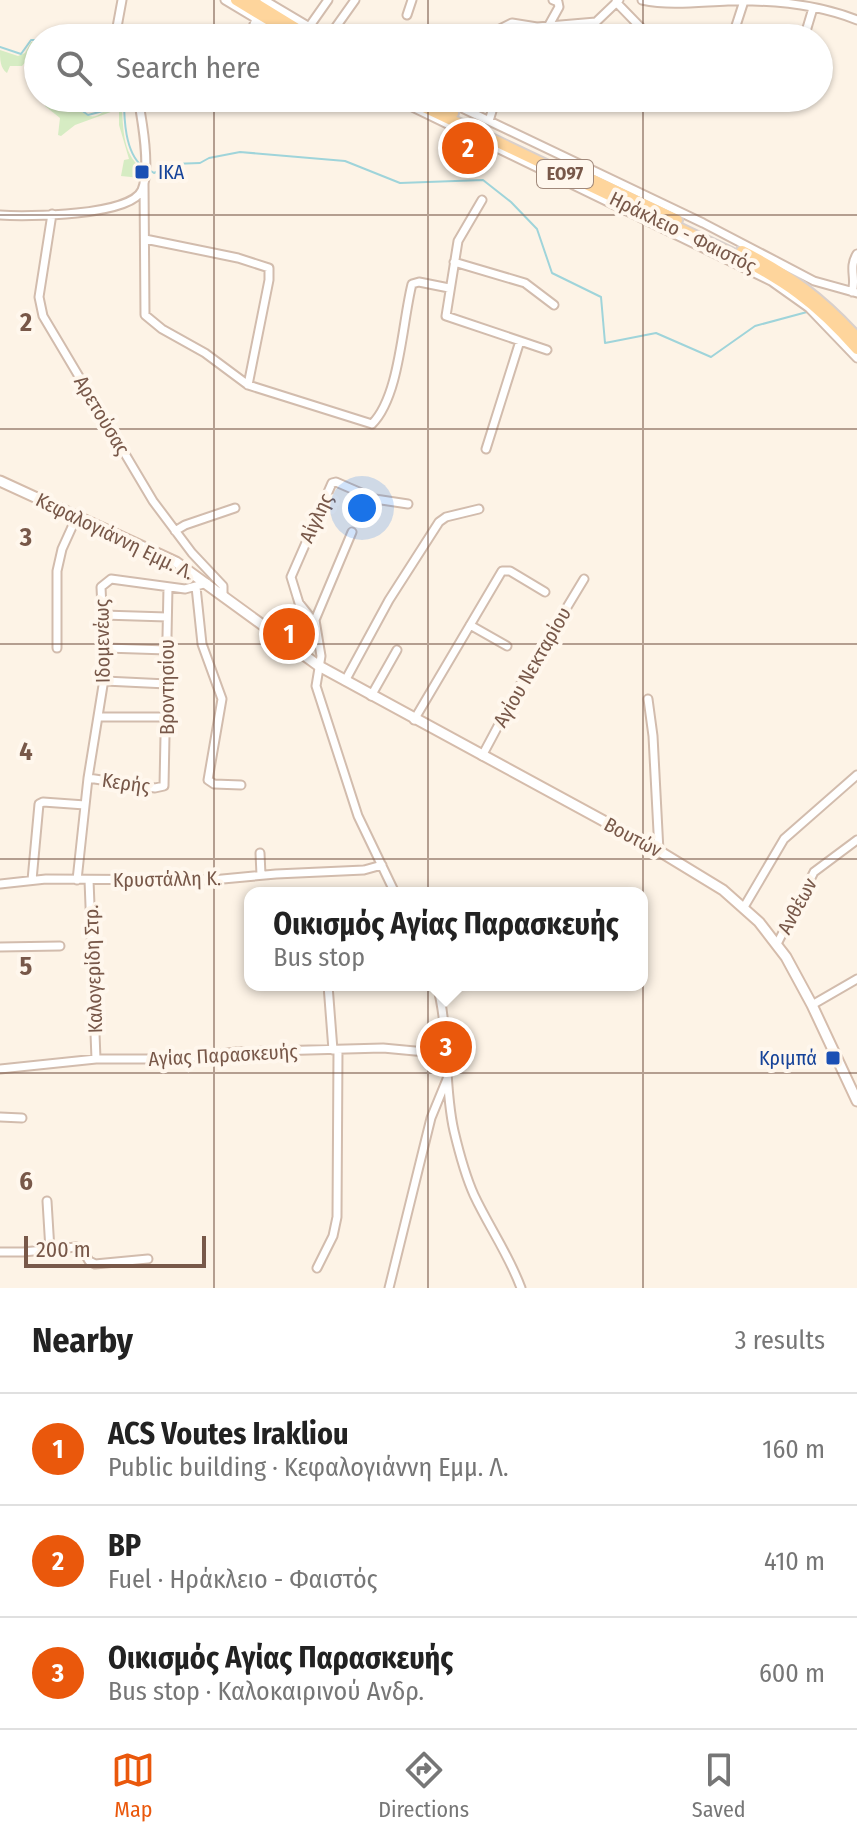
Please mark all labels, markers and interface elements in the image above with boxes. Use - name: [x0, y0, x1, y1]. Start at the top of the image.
- search box: [24, 24, 833, 112]
- icon: search: [52, 46, 96, 90]
- text: Search here: [116, 50, 261, 86]
- pin: 2: [442, 118, 494, 178]
- place label: IKA: [158, 160, 185, 184]
- road number: ΕΟ97: [537, 160, 593, 188]
- marker: IKA: [133, 163, 151, 181]
- street label: Ηράκλειο - Φαιστός: [606, 186, 761, 278]
- text: 2: [19, 307, 32, 338]
- street label: Αρετούσας: [69, 371, 135, 459]
- street label: Κεφαλογιάννη Εμμ. Λ.: [32, 487, 198, 585]
- your location: [342, 488, 382, 528]
- street label: Αίγλης: [294, 489, 338, 547]
- text: 3: [19, 522, 32, 553]
- street label: Ιδομενέως: [89, 598, 115, 683]
- street label: Αγίου Νεκταρίου: [488, 603, 576, 731]
- pin: 1: [263, 604, 315, 664]
- street label: Βροντησίου: [155, 639, 179, 735]
- text: 4: [19, 736, 33, 767]
- street label: Κερής: [100, 768, 152, 798]
- street label: Βουτών: [600, 812, 666, 862]
- street label: Κρυστάλλη Κ.: [113, 866, 221, 892]
- street label: Ανθέων: [772, 874, 822, 938]
- popup: [244, 887, 648, 991]
- street label: Καλογερίδη Στρ.: [79, 904, 107, 1034]
- text: Οικισμός Αγίας Παρασκευής: [273, 906, 619, 942]
- text: Bus stop: [273, 942, 365, 973]
- text: 5: [20, 951, 33, 982]
- pin: 3: [420, 1017, 472, 1077]
- street label: Αγίας Παρασκευής: [148, 1039, 299, 1071]
- place label: Κριμπά: [759, 1046, 817, 1070]
- marker: Κριμπά: [824, 1049, 842, 1067]
- text: 6: [19, 1166, 33, 1197]
- scale bar: [24, 1232, 206, 1268]
- text: 200 m: [36, 1236, 91, 1263]
- text: Nearby: [32, 1320, 133, 1361]
- text: 3 results: [735, 1325, 825, 1356]
- text: ACS Voutes Irakliou: [108, 1416, 348, 1452]
- text: 1: [53, 1434, 64, 1465]
- text: 160 m: [762, 1434, 825, 1465]
- text: Public building · Κεφαλογιάννη Εμμ. Λ.: [108, 1452, 509, 1483]
- text: BP: [108, 1528, 141, 1564]
- text: 2: [52, 1546, 64, 1577]
- text: 410 m: [764, 1546, 825, 1577]
- text: Fuel · Ηράκλειο - Φαιστός: [108, 1564, 378, 1595]
- text: Οικισμός Αγίας Παρασκευής: [108, 1640, 453, 1676]
- text: 3: [52, 1658, 64, 1689]
- text: 600 m: [759, 1658, 825, 1689]
- text: Bus stop · Καλοκαιρινού Ανδρ.: [108, 1676, 424, 1707]
- tab: Map: [111, 1748, 155, 1823]
- tab: Directions: [378, 1748, 469, 1823]
- tab: Saved: [692, 1748, 746, 1823]

